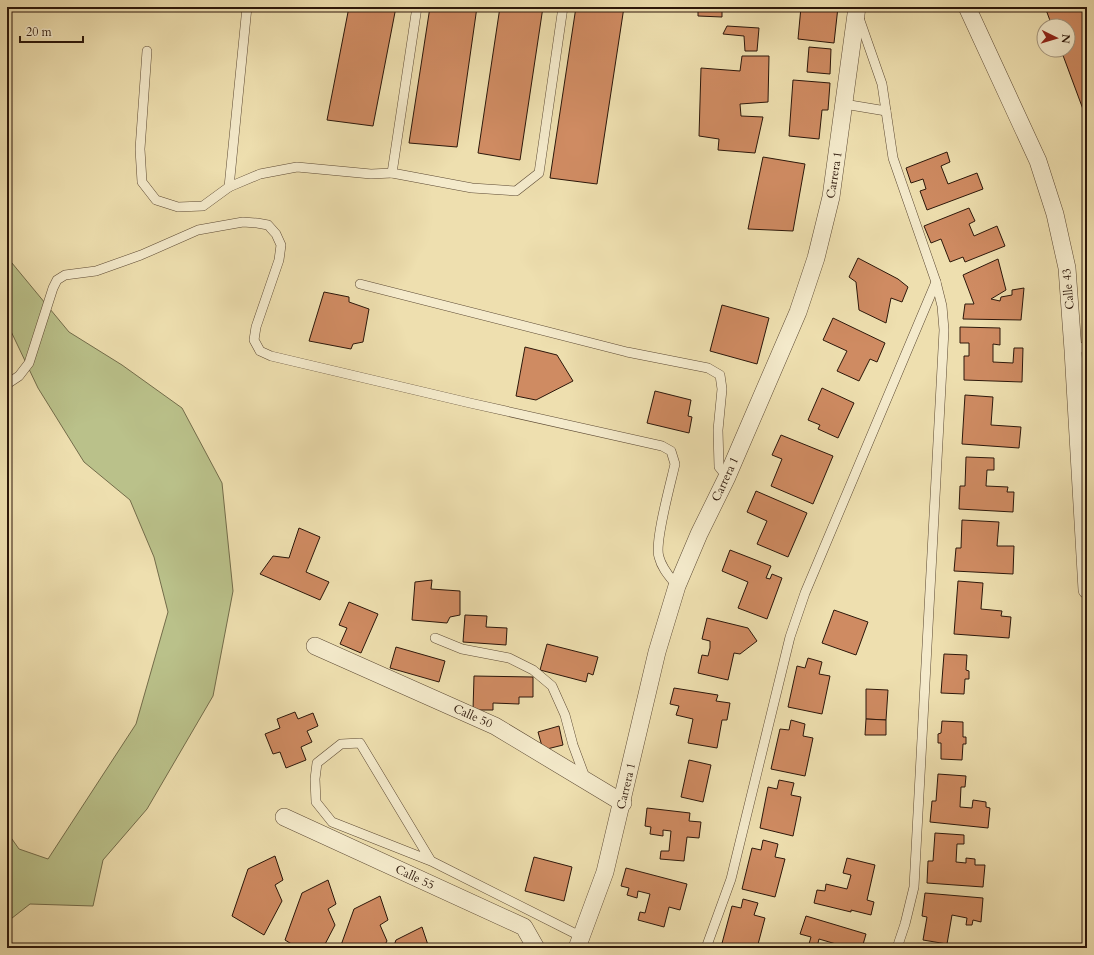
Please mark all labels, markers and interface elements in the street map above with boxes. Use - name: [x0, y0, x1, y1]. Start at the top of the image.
- scale bar: [20, 18, 83, 44]
- north arrow: [1036, 18, 1076, 58]
- text: 20 m: [26, 24, 53, 40]
- text: N: [1058, 33, 1073, 45]
- street label: Carrera 1: [822, 150, 846, 200]
- street label: Calle 43: [1058, 268, 1078, 310]
- street label: Carrera 1: [708, 454, 742, 504]
- street label: Calle 50: [451, 700, 495, 732]
- street label: Carrera 1: [613, 761, 639, 811]
- street label: Calle 55: [393, 861, 437, 893]

